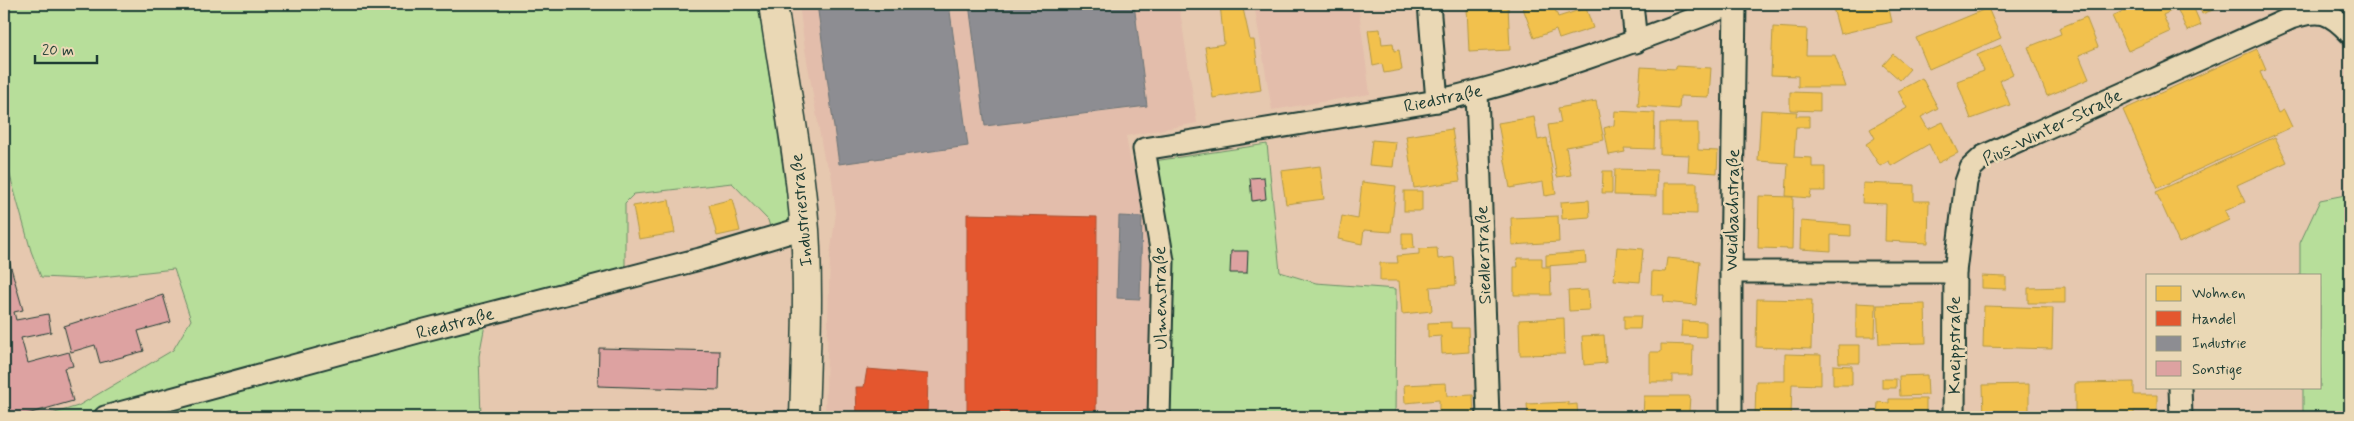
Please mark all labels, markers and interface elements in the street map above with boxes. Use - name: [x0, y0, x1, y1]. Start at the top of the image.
- scale bar: [35, 32, 98, 64]
- text: 20 m: [42, 41, 74, 61]
- street label: Riedstraße: [1402, 79, 1485, 119]
- street label: Pius-Winter-Straße: [1979, 84, 2126, 172]
- street label: Weidbachstraße: [1720, 148, 1746, 271]
- street label: Industriestraße: [785, 152, 819, 268]
- street label: Siedlerstraße: [1470, 205, 1498, 305]
- street label: Ulmenstraße: [1148, 246, 1174, 350]
- legend: [2146, 274, 2322, 388]
- text: Wohnen: [2192, 284, 2246, 304]
- street label: Kneippstraße: [1943, 296, 1967, 394]
- street label: Riedstraße: [414, 302, 497, 346]
- text: Handel: [2192, 310, 2236, 330]
- text: Industrie: [2192, 334, 2247, 354]
- text: Sonstige: [2192, 360, 2242, 380]

